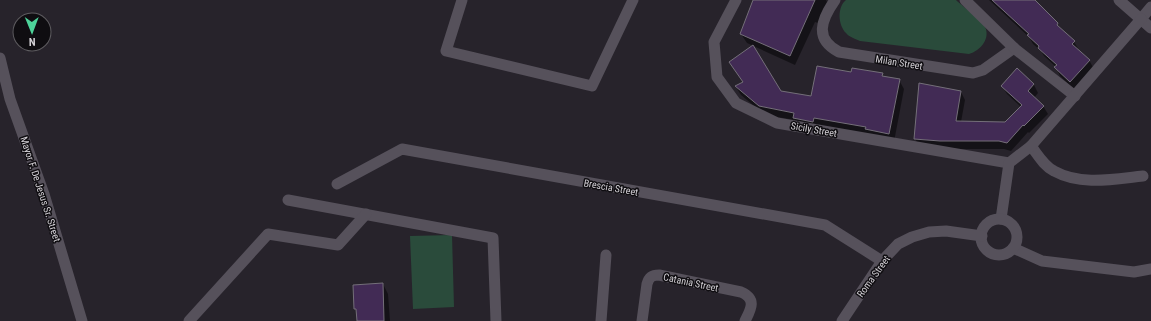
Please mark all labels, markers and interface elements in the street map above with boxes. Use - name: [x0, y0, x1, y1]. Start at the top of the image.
- north arrow: [12, 12, 52, 52]
- text: N: [28, 35, 36, 48]
- street label: Milan Street: [875, 53, 923, 72]
- street label: Sicily Street: [790, 120, 838, 139]
- street label: Mayor F. De Jesus Sr. Street: [18, 135, 63, 243]
- street label: Brescia Street: [583, 177, 639, 198]
- street label: Roma Street: [855, 253, 892, 299]
- street label: Catania Street: [662, 271, 719, 294]

